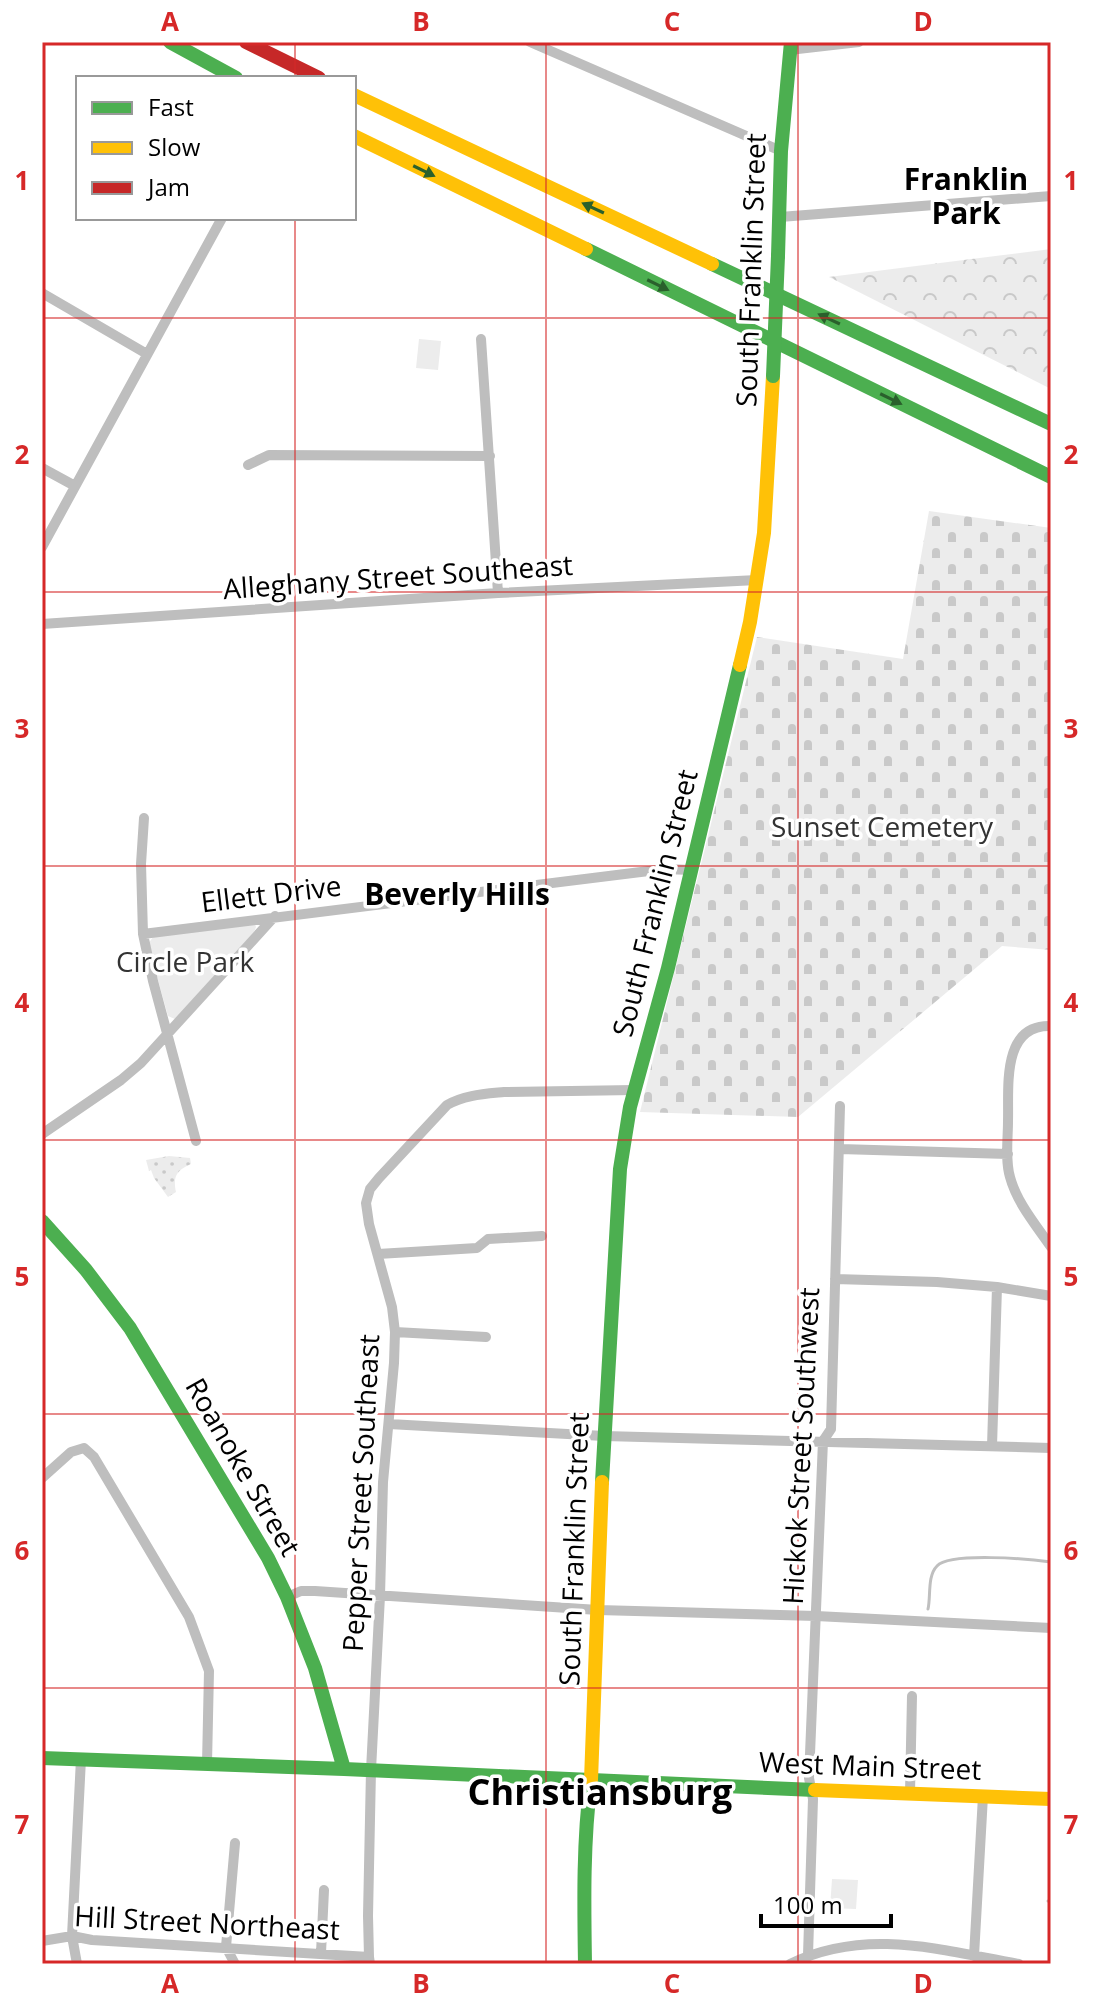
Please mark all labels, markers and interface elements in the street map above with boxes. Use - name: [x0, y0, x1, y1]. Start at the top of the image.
- text: A: [161, 3, 179, 39]
- text: B: [412, 3, 430, 39]
- text: C: [664, 3, 680, 39]
- text: D: [913, 3, 933, 39]
- legend: [76, 76, 356, 220]
- text: Fast: [148, 90, 194, 123]
- text: Slow: [148, 130, 201, 163]
- street label: South Franklin Street: [726, 132, 774, 408]
- district label: Franklin Park: [904, 158, 1028, 233]
- text: 1: [15, 162, 29, 198]
- text: 1: [1064, 162, 1078, 198]
- one-way arrow: [413, 164, 436, 178]
- text: Jam: [146, 170, 190, 203]
- one-way arrow: [582, 201, 605, 215]
- one-way arrow: [646, 278, 669, 292]
- one-way arrow: [817, 312, 840, 326]
- one-way arrow: [880, 392, 903, 406]
- text: 2: [15, 436, 30, 472]
- text: 2: [1064, 436, 1079, 472]
- street label: Alleghany Street Southeast: [222, 545, 574, 607]
- text: 3: [15, 710, 29, 746]
- text: 3: [1064, 710, 1078, 746]
- street label: South Franklin Street: [602, 765, 706, 1040]
- park label: Sunset Cemetery: [771, 807, 994, 845]
- street label: Ellett Drive: [198, 866, 343, 920]
- district label: Beverly Hills: [364, 873, 550, 914]
- park label: Circle Park: [116, 942, 254, 980]
- text: 4: [15, 984, 30, 1020]
- text: 4: [1064, 984, 1079, 1020]
- text: 5: [15, 1258, 29, 1294]
- text: 5: [1064, 1258, 1078, 1294]
- street label: Hickok Street Southwest: [773, 1286, 827, 1605]
- street label: Pepper Street Southeast: [333, 1333, 387, 1653]
- street label: Roanoke Street: [178, 1371, 310, 1562]
- street label: South Franklin Street: [549, 1411, 597, 1687]
- text: 6: [15, 1532, 30, 1568]
- text: 6: [1064, 1532, 1079, 1568]
- street label: West Main Street: [758, 1742, 982, 1788]
- district label: Christiansburg: [468, 1767, 732, 1816]
- text: 7: [15, 1806, 30, 1842]
- text: 7: [1064, 1806, 1079, 1842]
- scale bar: [761, 1878, 891, 1928]
- text: 100 m: [773, 1888, 843, 1921]
- street label: Hill Street Northeast: [73, 1896, 341, 1948]
- text: A: [161, 1965, 179, 2001]
- text: B: [412, 1965, 430, 2001]
- text: C: [664, 1965, 680, 2001]
- text: D: [913, 1965, 933, 2001]

